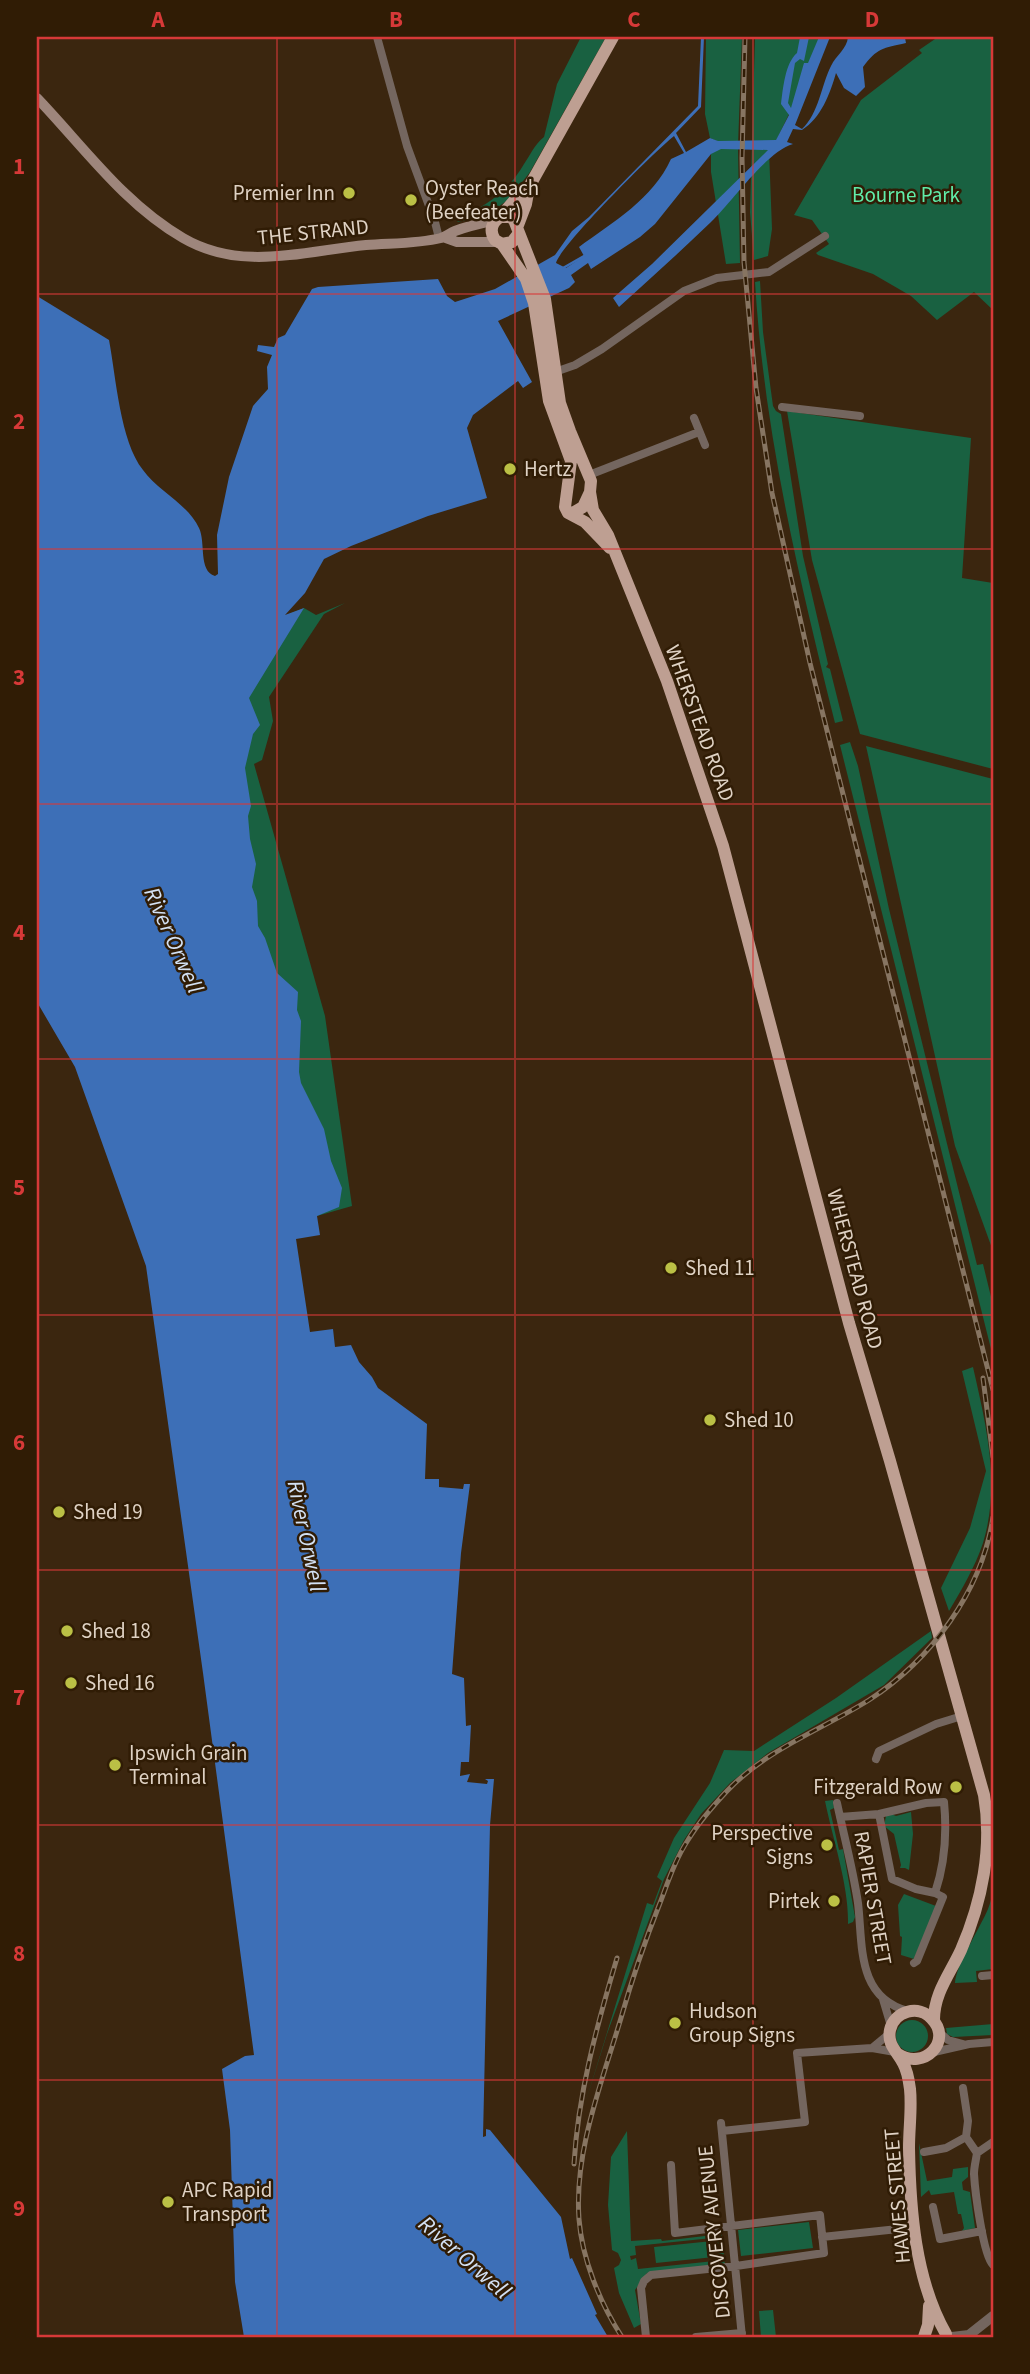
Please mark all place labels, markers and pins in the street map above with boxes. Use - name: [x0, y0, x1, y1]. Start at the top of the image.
- place label: Oyster Reach (Beefeater): [425, 173, 539, 227]
- place label: Premier Inn: [233, 178, 335, 208]
- marker: Premier Inn: [341, 185, 357, 201]
- marker: Oyster Reach (Beefeater): [403, 192, 419, 208]
- place label: Hertz: [524, 454, 571, 484]
- marker: Hertz: [502, 461, 518, 477]
- place label: Shed 11: [685, 1253, 755, 1283]
- marker: Shed 11: [663, 1260, 679, 1276]
- place label: Shed 10: [724, 1405, 794, 1435]
- marker: Shed 10: [702, 1412, 718, 1428]
- place label: Shed 19: [73, 1497, 143, 1527]
- marker: Shed 19: [51, 1504, 67, 1520]
- place label: Shed 18: [81, 1616, 151, 1646]
- marker: Shed 18: [59, 1623, 75, 1639]
- place label: Shed 16: [85, 1668, 155, 1698]
- marker: Shed 16: [63, 1675, 79, 1691]
- place label: Ipswich Grain Terminal: [129, 1738, 247, 1792]
- marker: Ipswich Grain Terminal: [107, 1757, 123, 1773]
- place label: Fitzgerald Row: [813, 1772, 942, 1802]
- marker: Fitzgerald Row: [948, 1779, 964, 1795]
- place label: Perspective Signs: [711, 1818, 813, 1872]
- marker: Perspective Signs: [819, 1837, 835, 1853]
- place label: Pirtek: [768, 1886, 821, 1916]
- marker: Pirtek: [826, 1893, 842, 1909]
- place label: Hudson Group Signs: [689, 1996, 795, 2050]
- marker: Hudson Group Signs: [667, 2015, 683, 2031]
- place label: APC Rapid Transport: [182, 2175, 272, 2229]
- marker: APC Rapid Transport: [160, 2194, 176, 2210]

